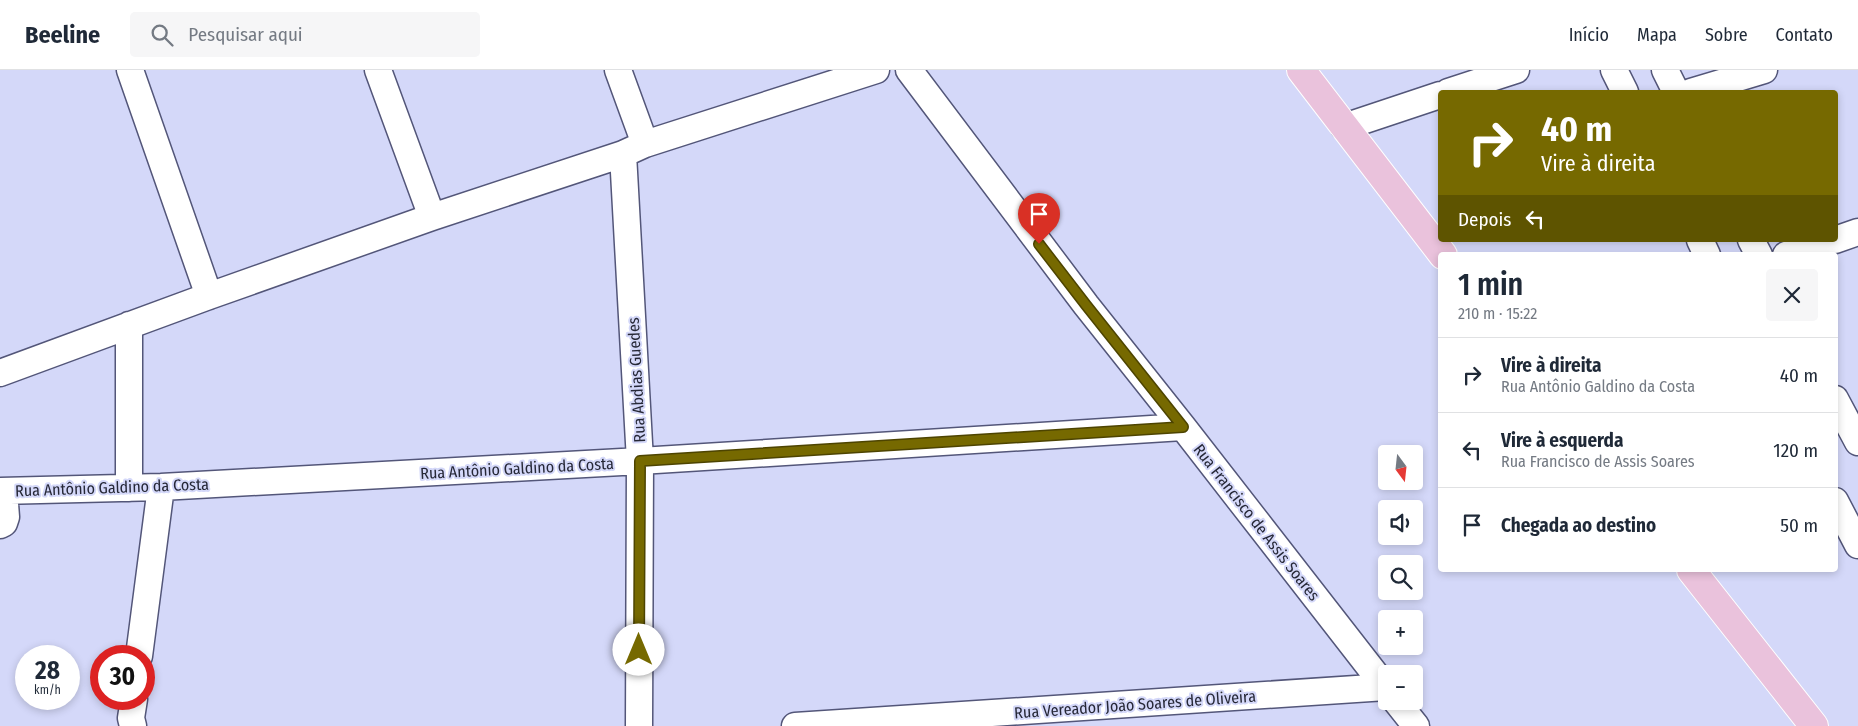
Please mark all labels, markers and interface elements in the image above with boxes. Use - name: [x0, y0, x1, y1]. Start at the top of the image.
- search box: [130, 12, 480, 57]
- text: Beeline: [25, 21, 100, 49]
- icon: search: [148, 21, 176, 49]
- text: Pesquisar aqui: [188, 23, 303, 46]
- text: Início: [1569, 24, 1609, 46]
- text: Mapa: [1637, 24, 1677, 46]
- text: Sobre: [1705, 24, 1748, 46]
- text: Contato: [1776, 24, 1833, 46]
- text: 40 m: [1541, 108, 1612, 150]
- icon: right: [1458, 110, 1523, 175]
- text: Vire à direita: [1541, 150, 1655, 177]
- pin: [1018, 193, 1060, 244]
- icon: arrive: [1025, 200, 1053, 228]
- icon: left: [1521, 205, 1549, 233]
- text: Depois: [1458, 208, 1511, 231]
- text: 1 min: [1458, 267, 1523, 303]
- button: close: [1766, 269, 1818, 321]
- text: 210 m · 15:22: [1458, 304, 1537, 323]
- street label: Rua Abdias Guedes: [624, 317, 649, 443]
- text: Vire à direita: [1501, 354, 1602, 377]
- icon: right: [1458, 361, 1486, 389]
- text: 40 m: [1780, 364, 1818, 387]
- text: Rua Antônio Galdino da Costa: [1501, 377, 1695, 396]
- text: Vire à esquerda: [1501, 429, 1623, 452]
- icon: left: [1458, 436, 1486, 464]
- text: 120 m: [1773, 439, 1818, 462]
- street label: Rua Francisco de Assis Soares: [1190, 440, 1324, 605]
- north arrow: [1378, 445, 1422, 490]
- map controls: [1378, 445, 1423, 710]
- text: Rua Francisco de Assis Soares: [1501, 452, 1695, 471]
- street label: Rua Antônio Galdino da Costa: [420, 454, 615, 483]
- street label: Rua Antônio Galdino da Costa: [15, 475, 209, 500]
- button: sound: [1378, 500, 1423, 545]
- icon: arrive: [1458, 511, 1486, 539]
- text: Chegada ao destino: [1501, 514, 1656, 537]
- text: 50 m: [1780, 514, 1818, 537]
- button: search: [1378, 555, 1423, 600]
- button: +: [1378, 610, 1423, 655]
- position arrow: [612, 623, 664, 675]
- speed limit sign: 30: [90, 645, 155, 710]
- text: 28: [35, 656, 60, 686]
- button: −: [1378, 665, 1423, 710]
- text: km/h: [34, 683, 61, 697]
- street label: Rua Vereador João Soares de Oliveira: [1014, 687, 1257, 722]

